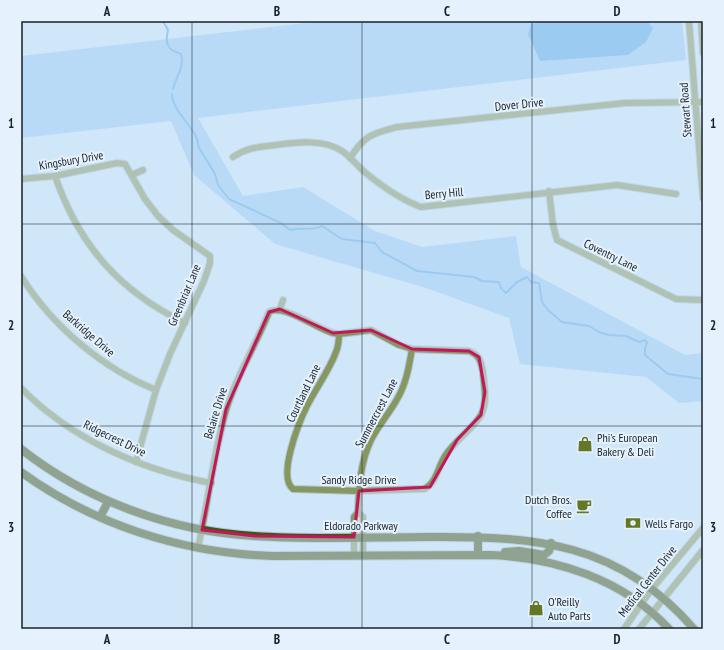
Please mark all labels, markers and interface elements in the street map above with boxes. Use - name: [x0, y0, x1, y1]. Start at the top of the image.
- text: A: [103, 3, 111, 20]
- text: B: [274, 3, 280, 20]
- text: C: [444, 3, 450, 20]
- text: D: [614, 3, 621, 20]
- street label: Stewart Road: [676, 82, 694, 138]
- street label: Dover Drive: [494, 94, 544, 114]
- text: 1: [8, 115, 14, 132]
- text: 1: [710, 115, 716, 132]
- street label: Kingsbury Drive: [38, 147, 104, 173]
- street label: Berry Hill: [424, 184, 464, 202]
- street label: Coventry Lane: [582, 235, 640, 275]
- street label: Greenbriar Lane: [164, 262, 204, 328]
- street label: Barkridge Drive: [60, 306, 118, 360]
- text: 2: [8, 317, 14, 334]
- text: 2: [710, 317, 716, 334]
- street label: Courtland Lane: [282, 361, 324, 425]
- street label: Summercrest Lane: [351, 376, 401, 450]
- street label: Belaire Drive: [200, 385, 230, 441]
- street label: Ridgecrest Drive: [81, 416, 149, 460]
- place label: Phi's European Bakery & Deli: [597, 430, 658, 459]
- shop icon: Phi's European Bakery & Deli: [576, 435, 594, 453]
- street label: Sandy Ridge Drive: [321, 472, 397, 487]
- place label: Dutch Bros. Coffee: [525, 492, 572, 521]
- cafe icon: Dutch Bros. Coffee: [575, 497, 593, 515]
- bank icon: Wells Fargo: [624, 514, 642, 532]
- place label: Wells Fargo: [645, 516, 693, 531]
- street label: Eldorado Parkway: [324, 518, 398, 533]
- text: 3: [8, 519, 14, 536]
- text: 3: [710, 519, 716, 536]
- street label: Medical Center Drive: [615, 542, 679, 620]
- place label: O'Reilly Auto Parts: [548, 594, 591, 623]
- shop icon: O'Reilly Auto Parts: [527, 599, 545, 617]
- text: A: [103, 631, 111, 648]
- text: B: [274, 631, 280, 648]
- text: C: [444, 631, 450, 648]
- text: D: [614, 631, 621, 648]

